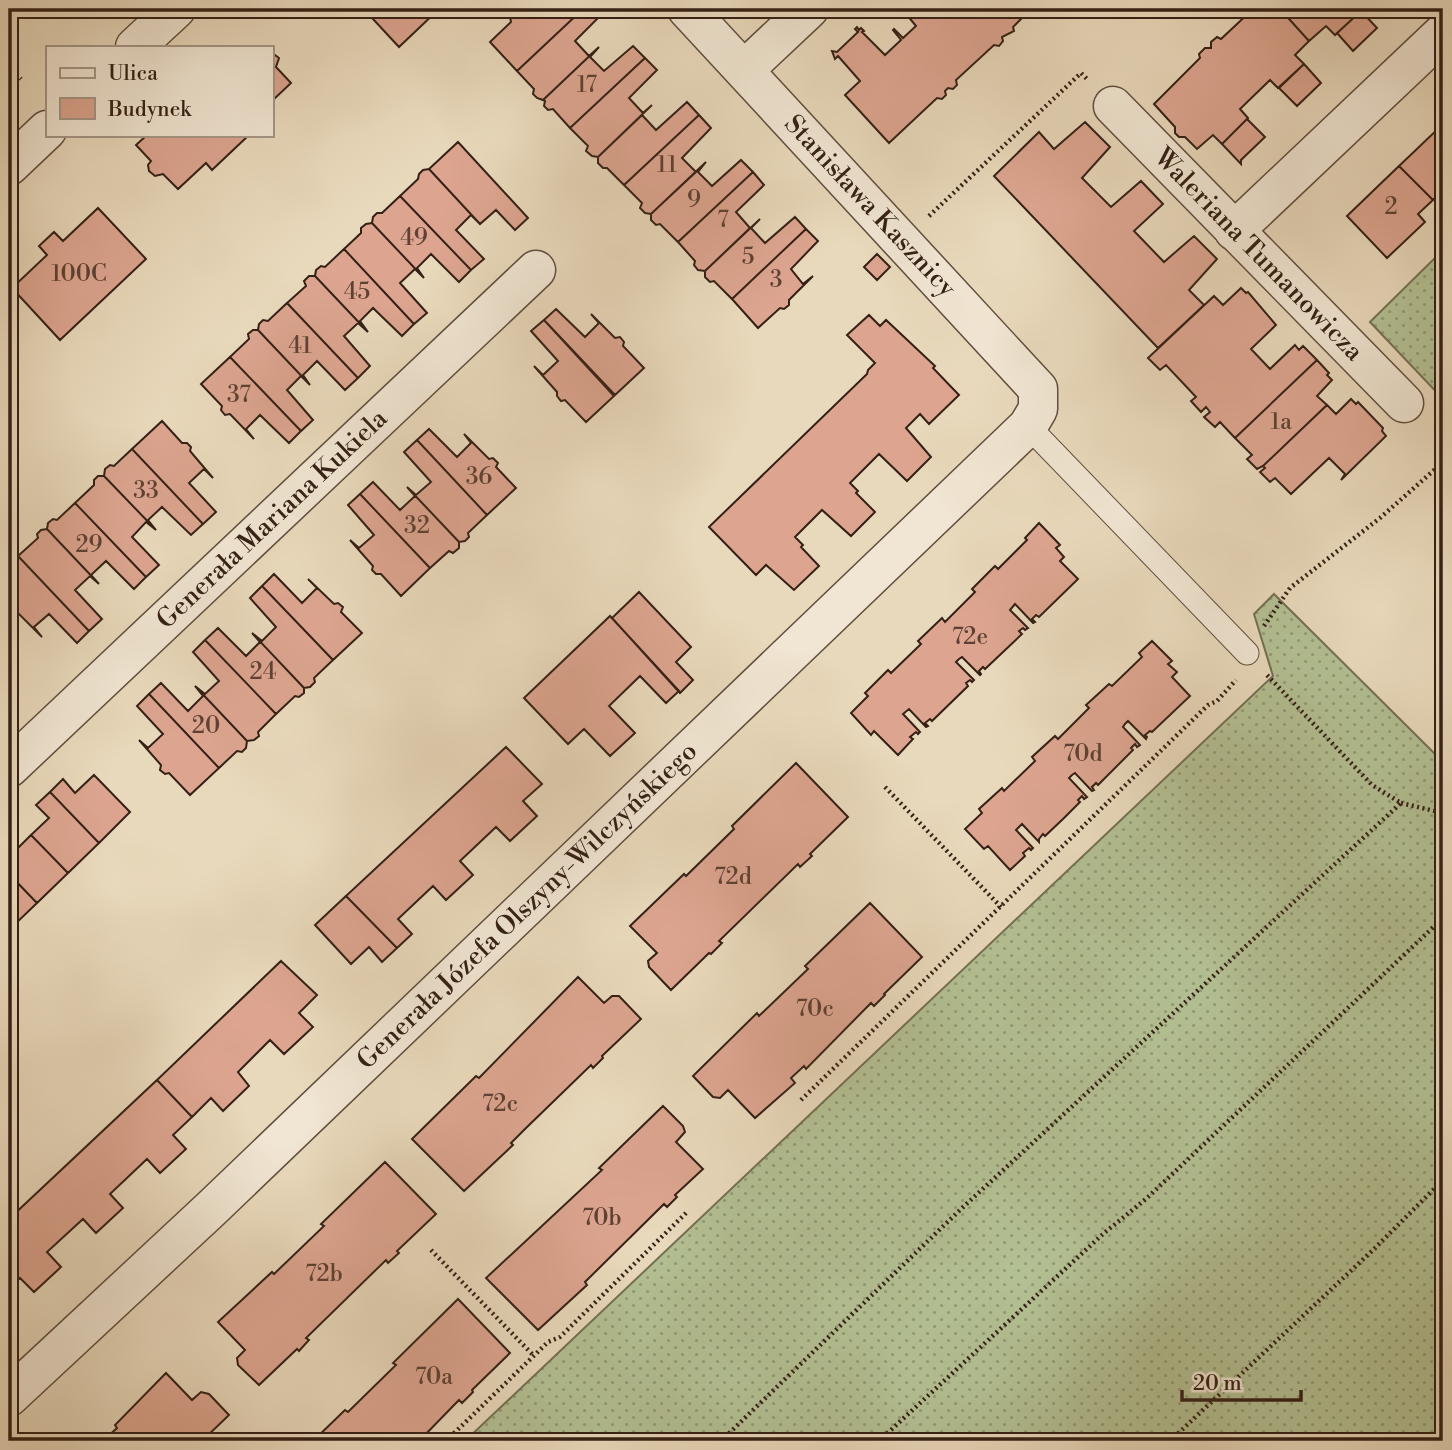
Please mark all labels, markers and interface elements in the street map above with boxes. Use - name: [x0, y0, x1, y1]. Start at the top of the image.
- legend: [46, 46, 273, 136]
- text: Ulica: [108, 61, 158, 87]
- house number: 17: [577, 71, 598, 99]
- text: Budynek: [107, 97, 192, 123]
- street label: Stanisława Kasznicy: [777, 108, 963, 304]
- street label: Waleriana Tumanowicza: [1147, 141, 1370, 368]
- house number: 11: [657, 151, 677, 179]
- house number: 9: [687, 186, 701, 214]
- house number: 2: [1384, 193, 1398, 221]
- house number: 7: [717, 206, 729, 234]
- house number: 49: [400, 224, 428, 252]
- house number: 5: [742, 243, 754, 271]
- house number: 100C: [51, 260, 107, 288]
- house number: 3: [770, 266, 782, 294]
- house number: 45: [344, 278, 370, 306]
- house number: 41: [288, 332, 312, 360]
- house number: 37: [227, 381, 251, 409]
- street label: Generała Mariana Kukiela: [150, 402, 395, 636]
- house number: 1a: [1270, 408, 1292, 436]
- house number: 36: [466, 463, 492, 491]
- house number: 33: [133, 477, 159, 505]
- house number: 32: [404, 512, 430, 540]
- house number: 29: [75, 531, 103, 559]
- house number: 72e: [952, 623, 988, 651]
- house number: 24: [250, 658, 276, 686]
- house number: 20: [192, 712, 220, 740]
- street label: Generała Józefa Olszyny-Wilczyńskiego: [350, 735, 704, 1076]
- house number: 70d: [1063, 740, 1103, 768]
- house number: 72d: [714, 863, 752, 891]
- house number: 70c: [796, 995, 834, 1023]
- house number: 72c: [482, 1090, 518, 1118]
- house number: 70b: [582, 1204, 622, 1232]
- house number: 72b: [305, 1260, 343, 1288]
- scale bar: [1182, 1359, 1302, 1403]
- house number: 70a: [415, 1363, 453, 1391]
- text: 20 m: [1193, 1371, 1242, 1397]

